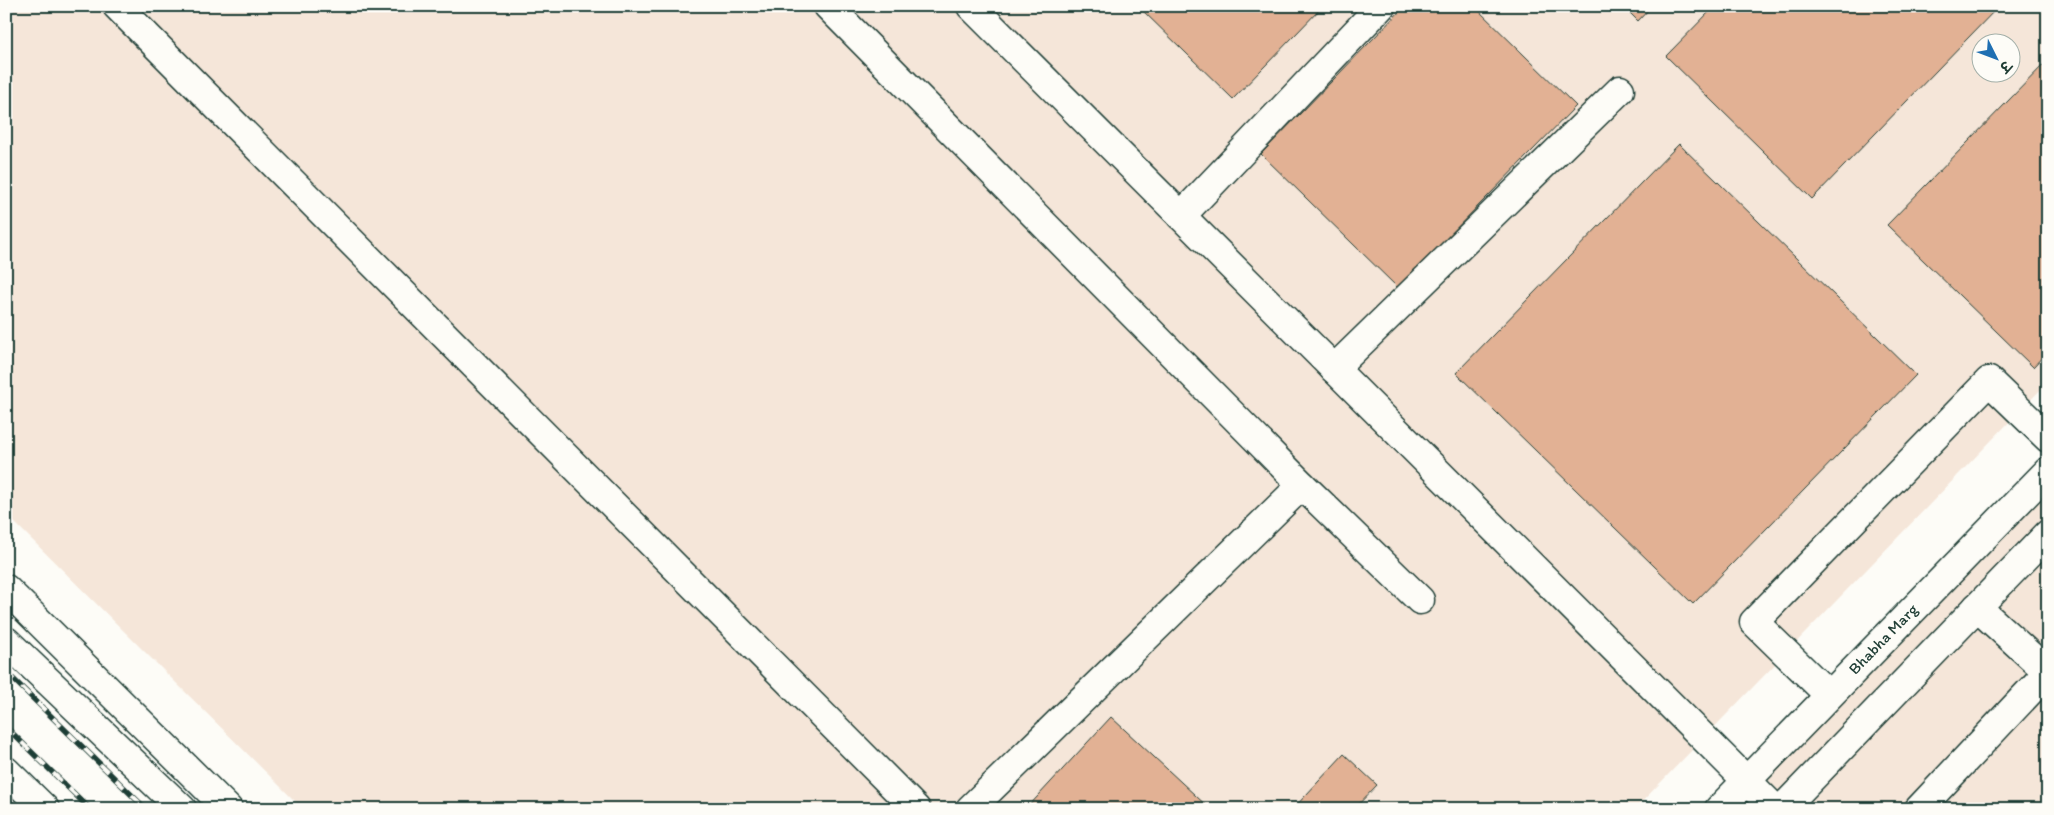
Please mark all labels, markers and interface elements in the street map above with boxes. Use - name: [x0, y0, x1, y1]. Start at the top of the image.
- north arrow: [1972, 32, 2022, 82]
- text: उ: [1995, 56, 2016, 77]
- street label: Bhabha Marg: [1845, 599, 1922, 678]

